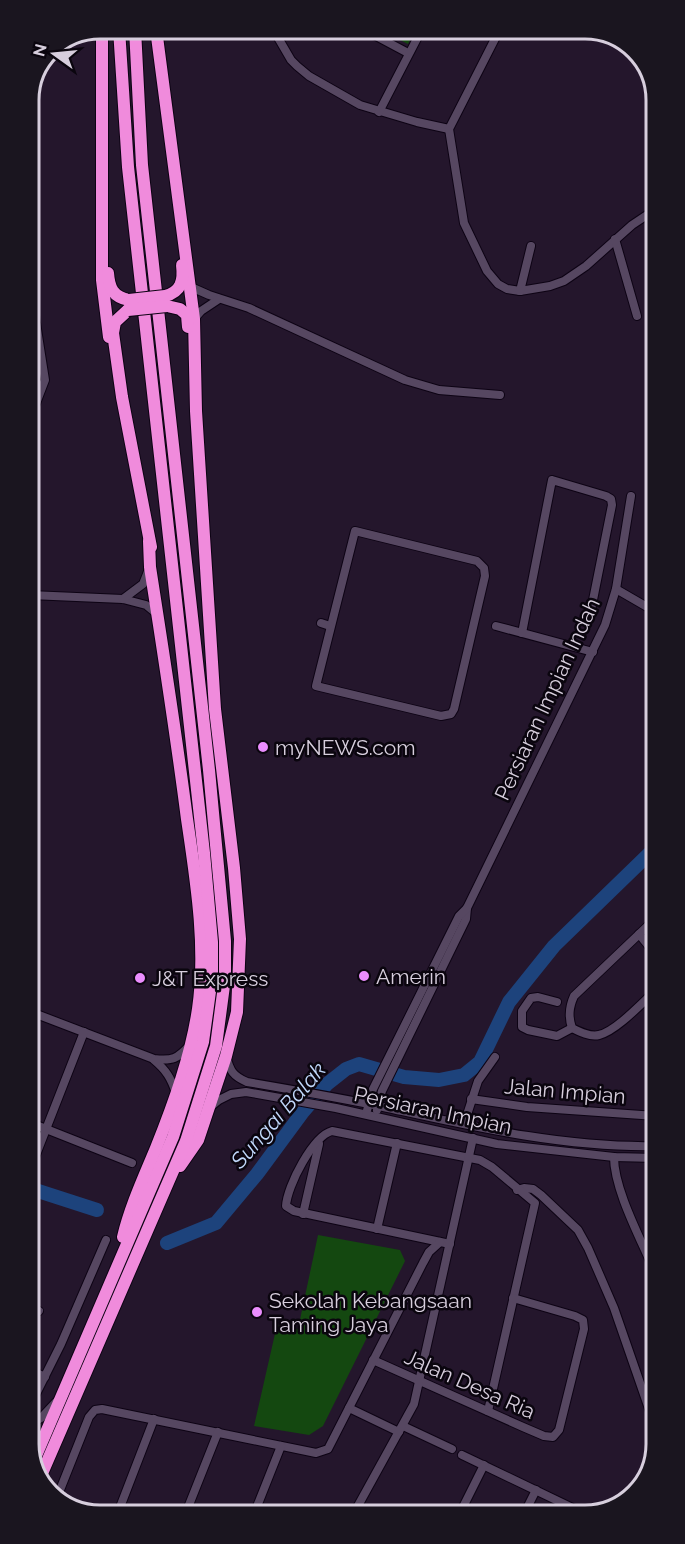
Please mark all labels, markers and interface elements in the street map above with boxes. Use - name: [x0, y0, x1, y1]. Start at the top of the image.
- north arrow: [24, 24, 84, 84]
- text: N: [29, 42, 51, 59]
- street label: Persiaran Impian Indah: [489, 594, 605, 804]
- place label: myNEWS.com: [275, 735, 416, 760]
- marker: myNEWS.com: [256, 740, 270, 754]
- place label: Amerin: [376, 964, 446, 989]
- place label: J&T Express: [152, 966, 268, 991]
- marker: Amerin: [357, 969, 371, 983]
- marker: J&T Express: [133, 971, 147, 985]
- water label: Sungai Balak: [224, 1057, 331, 1174]
- street label: Jalan Impian: [503, 1073, 627, 1109]
- street label: Persiaran Impian: [352, 1081, 514, 1139]
- place label: Sekolah Kebangsaan Taming Jaya: [269, 1288, 472, 1337]
- marker: Sekolah Kebangsaan Taming Jaya: [250, 1305, 264, 1319]
- street label: Jalan Desa Ria: [401, 1344, 539, 1424]

